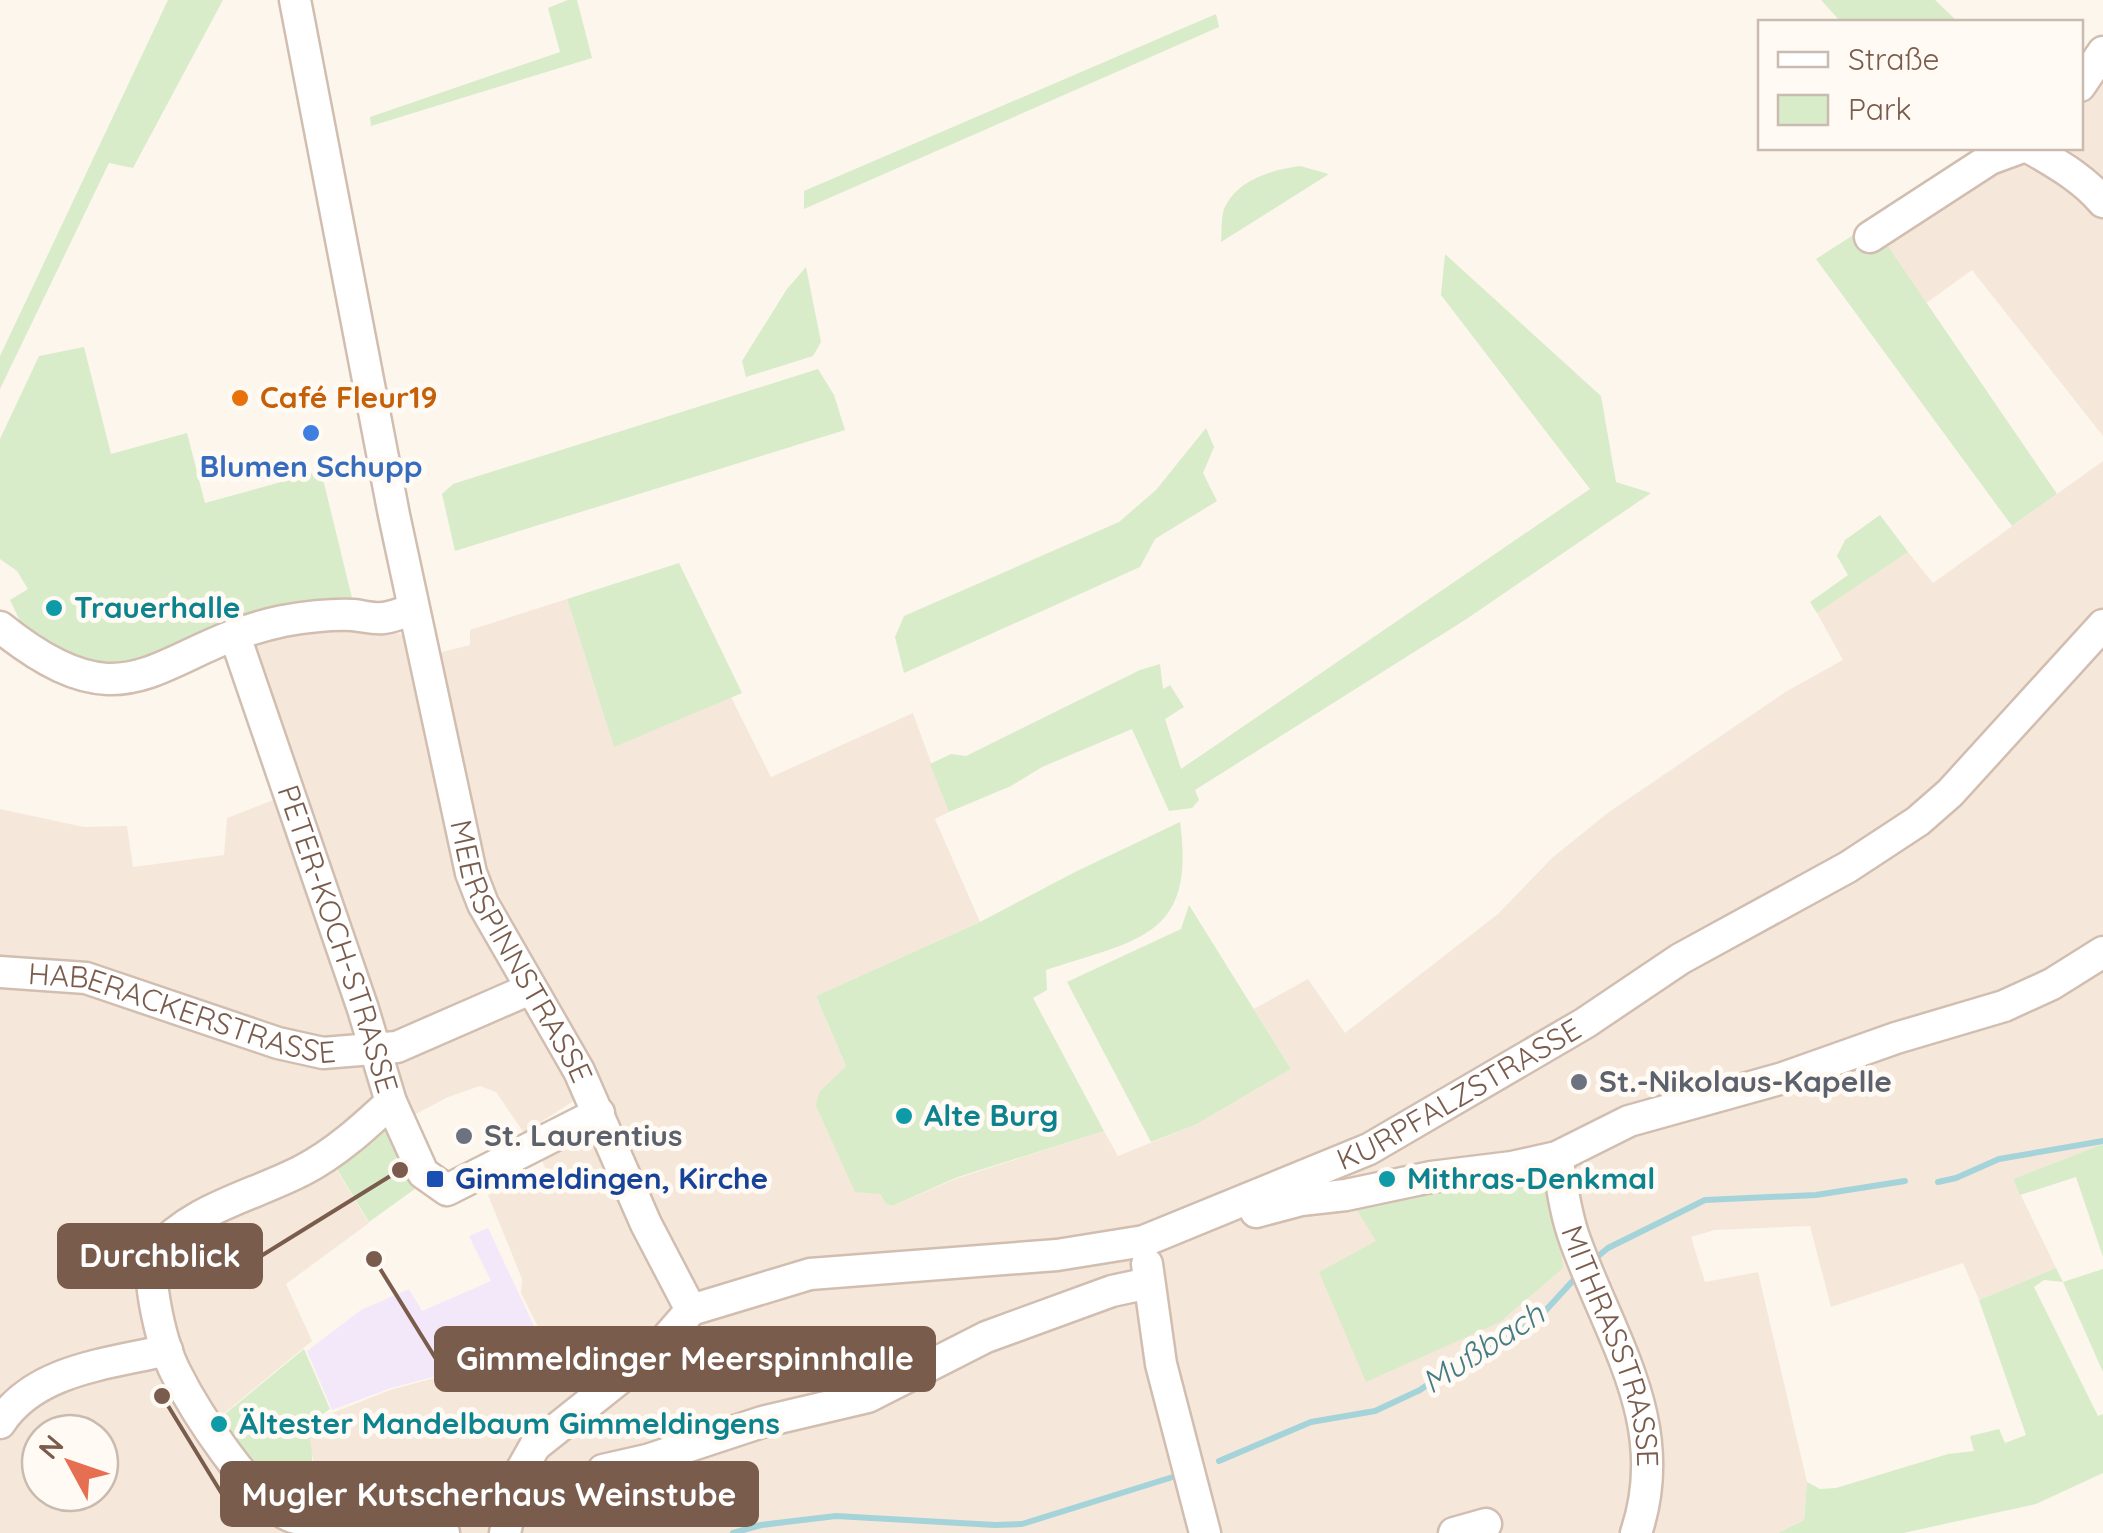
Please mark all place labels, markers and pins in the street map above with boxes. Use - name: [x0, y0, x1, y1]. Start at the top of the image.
- place label: Café Fleur19: [260, 378, 438, 416]
- marker: Café Fleur19: [229, 387, 251, 409]
- marker: Blumen Schupp: [300, 422, 322, 444]
- place label: Blumen Schupp: [199, 447, 423, 485]
- place label: Trauerhalle: [74, 588, 241, 626]
- marker: Trauerhalle: [43, 597, 65, 619]
- place label: St.-Nikolaus-Kapelle: [1599, 1062, 1892, 1100]
- marker: St.-Nikolaus-Kapelle: [1568, 1071, 1590, 1093]
- place label: Alte Burg: [924, 1096, 1058, 1134]
- marker: Alte Burg: [893, 1105, 915, 1127]
- place label: St. Laurentius: [484, 1116, 682, 1154]
- marker: St. Laurentius: [453, 1125, 475, 1147]
- place label: Gimmeldingen, Kirche: [455, 1159, 768, 1197]
- place label: Mithras-Denkmal: [1407, 1159, 1655, 1197]
- marker: Gimmeldingen, Kirche: [424, 1168, 446, 1190]
- marker: Mithras-Denkmal: [1376, 1168, 1398, 1190]
- callout: Durchblick: [59, 1225, 261, 1287]
- callout: Gimmeldinger Meerspinnhalle: [436, 1328, 934, 1390]
- place label: Ältester Mandelbaum Gimmeldingens: [239, 1404, 780, 1442]
- marker: Ältester Mandelbaum Gimmeldingens: [208, 1413, 230, 1435]
- callout: Mugler Kutscherhaus Weinstube: [222, 1463, 757, 1525]

